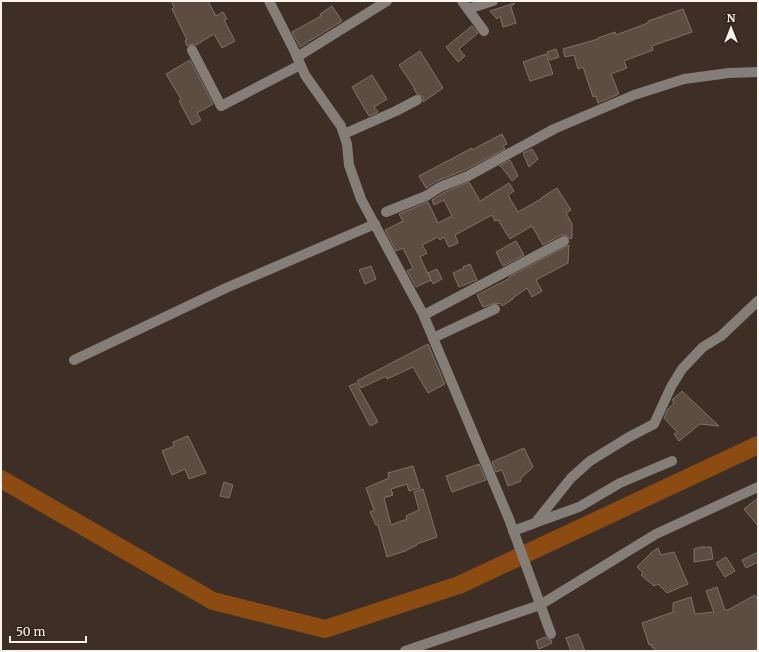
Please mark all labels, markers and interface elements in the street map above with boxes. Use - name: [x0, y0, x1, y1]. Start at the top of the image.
- north arrow: [711, 8, 751, 48]
- text: N: [727, 11, 736, 25]
- scale bar: [10, 618, 86, 644]
- text: 50 m: [16, 624, 45, 639]

